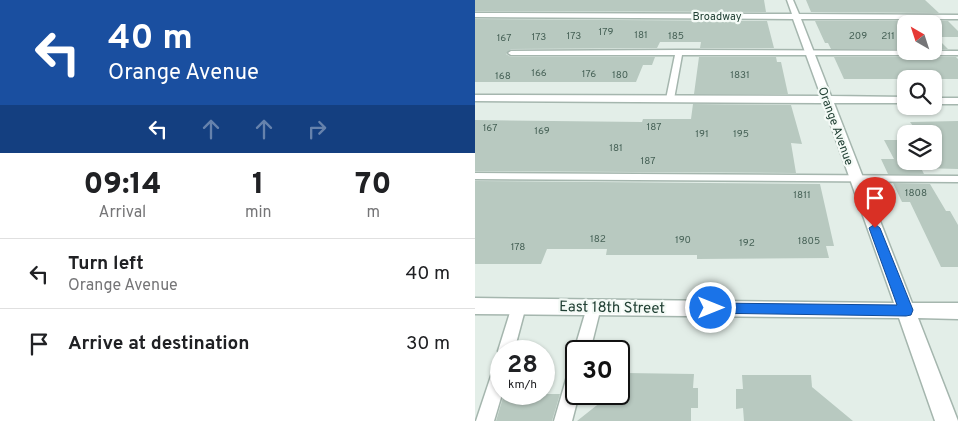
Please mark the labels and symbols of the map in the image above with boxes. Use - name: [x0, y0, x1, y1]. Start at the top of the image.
- street label: Broadway: [693, 10, 742, 24]
- north arrow: [897, 15, 943, 60]
- house number: 179: [599, 26, 613, 39]
- house number: 181: [634, 29, 648, 42]
- house number: 173: [567, 30, 581, 43]
- house number: 185: [668, 30, 684, 43]
- house number: 209: [849, 30, 867, 43]
- house number: 211: [881, 30, 895, 43]
- house number: 173: [532, 31, 546, 44]
- house number: 167: [497, 32, 511, 45]
- house number: 166: [531, 67, 547, 80]
- house number: 176: [582, 68, 596, 81]
- house number: 180: [612, 69, 628, 82]
- house number: 1831: [730, 69, 750, 82]
- house number: 168: [495, 70, 511, 83]
- street label: Orange Avenue: [813, 85, 857, 168]
- house number: 187: [647, 121, 661, 134]
- house number: 167: [483, 122, 497, 135]
- house number: 169: [534, 125, 550, 138]
- house number: 191: [695, 128, 709, 141]
- house number: 195: [733, 128, 749, 141]
- house number: 181: [609, 142, 623, 155]
- house number: 187: [641, 155, 655, 168]
- pin: [854, 177, 896, 228]
- house number: 1808: [905, 187, 927, 200]
- house number: 1811: [793, 189, 811, 202]
- house number: 182: [590, 233, 606, 246]
- house number: 190: [675, 234, 691, 247]
- house number: 1805: [798, 235, 820, 248]
- house number: 192: [739, 237, 755, 250]
- house number: 178: [511, 241, 525, 254]
- position arrow: [684, 281, 736, 333]
- street label: East 18th Street: [559, 298, 665, 319]
- speed limit sign: 30: [565, 340, 630, 405]

